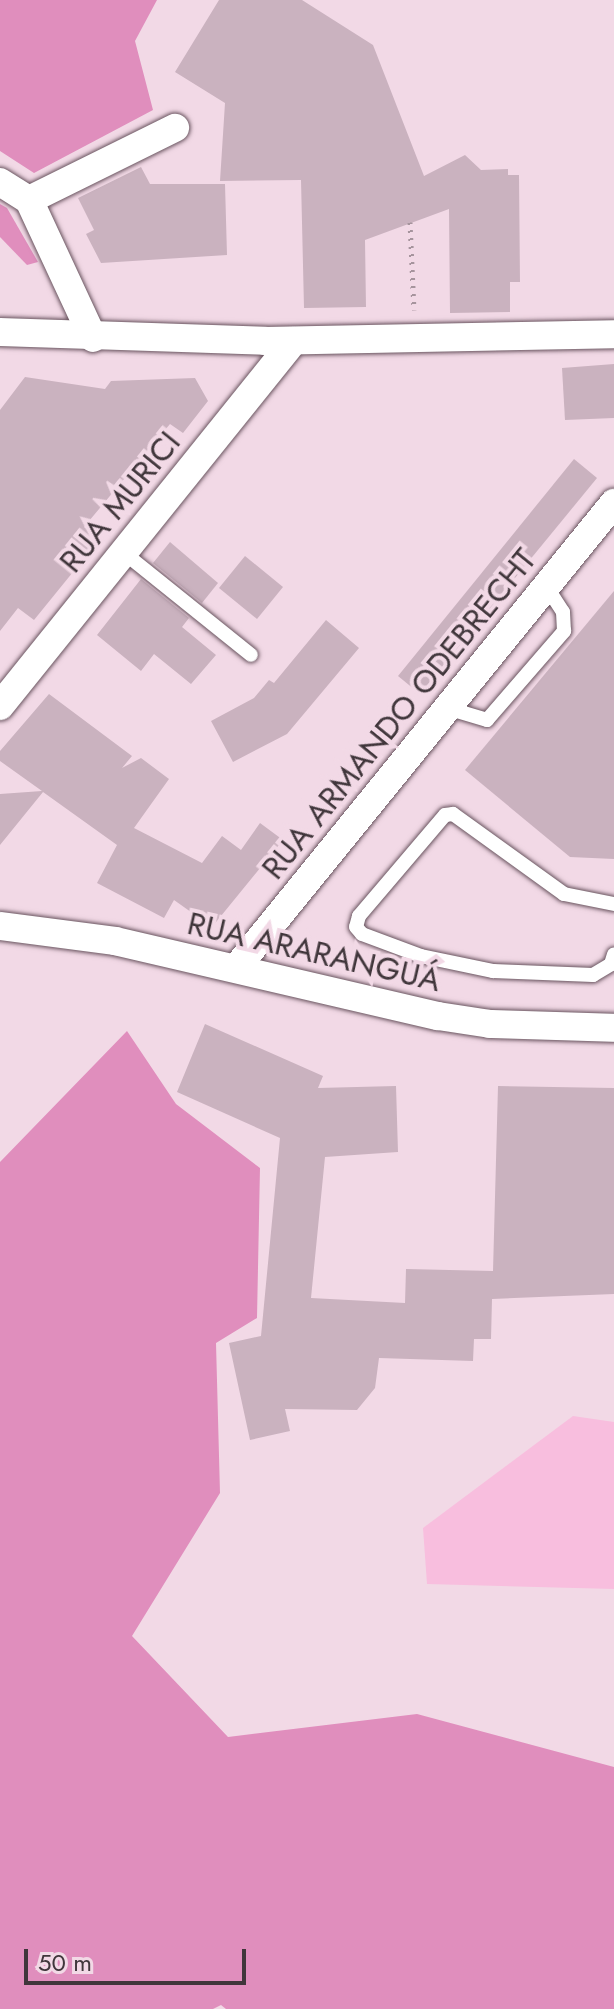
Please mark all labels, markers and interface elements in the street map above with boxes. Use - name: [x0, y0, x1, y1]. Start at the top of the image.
- street label: RUA MURICI: [52, 424, 188, 580]
- street label: RUA ARMANDO ODEBRECHT: [254, 541, 544, 887]
- street label: RUA ARARANGUÁ: [184, 904, 444, 1000]
- scale bar: [28, 1933, 250, 1983]
- text: 50 m: [38, 1945, 92, 1980]

